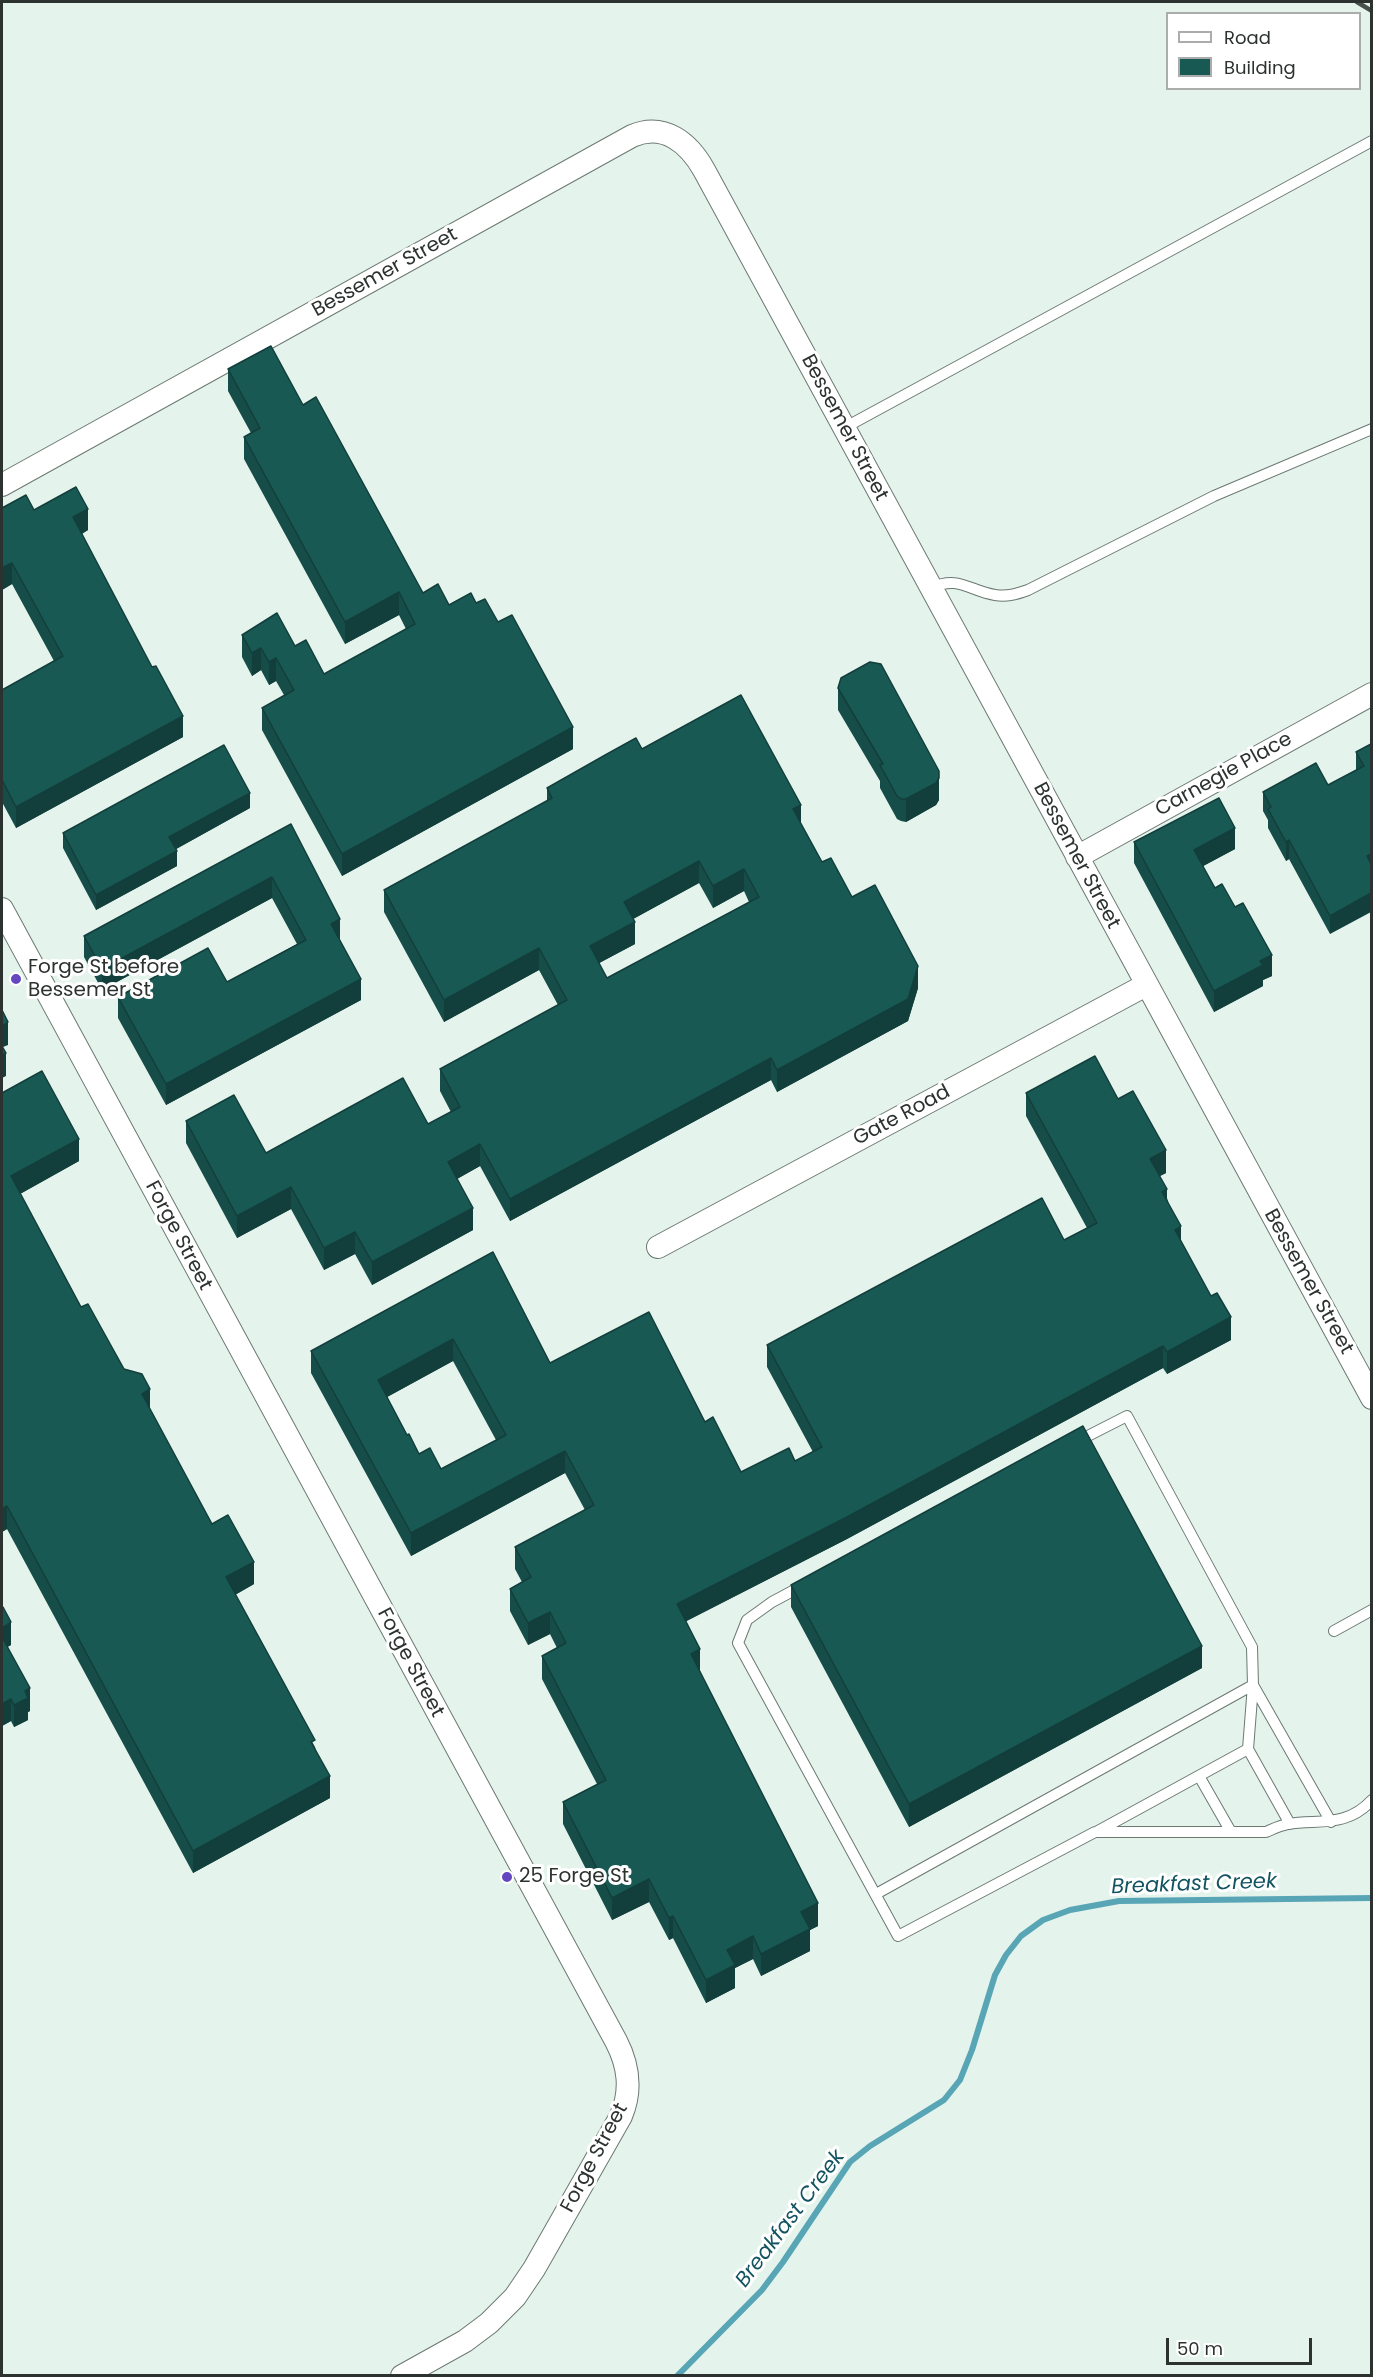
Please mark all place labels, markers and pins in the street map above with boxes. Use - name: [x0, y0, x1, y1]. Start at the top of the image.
- place label: Forge St before Bessemer St: [28, 956, 179, 1003]
- marker: Forge St before Bessemer St: [9, 972, 23, 986]
- place label: 25 Forge St: [519, 1865, 629, 1889]
- marker: 25 Forge St: [500, 1870, 514, 1884]

